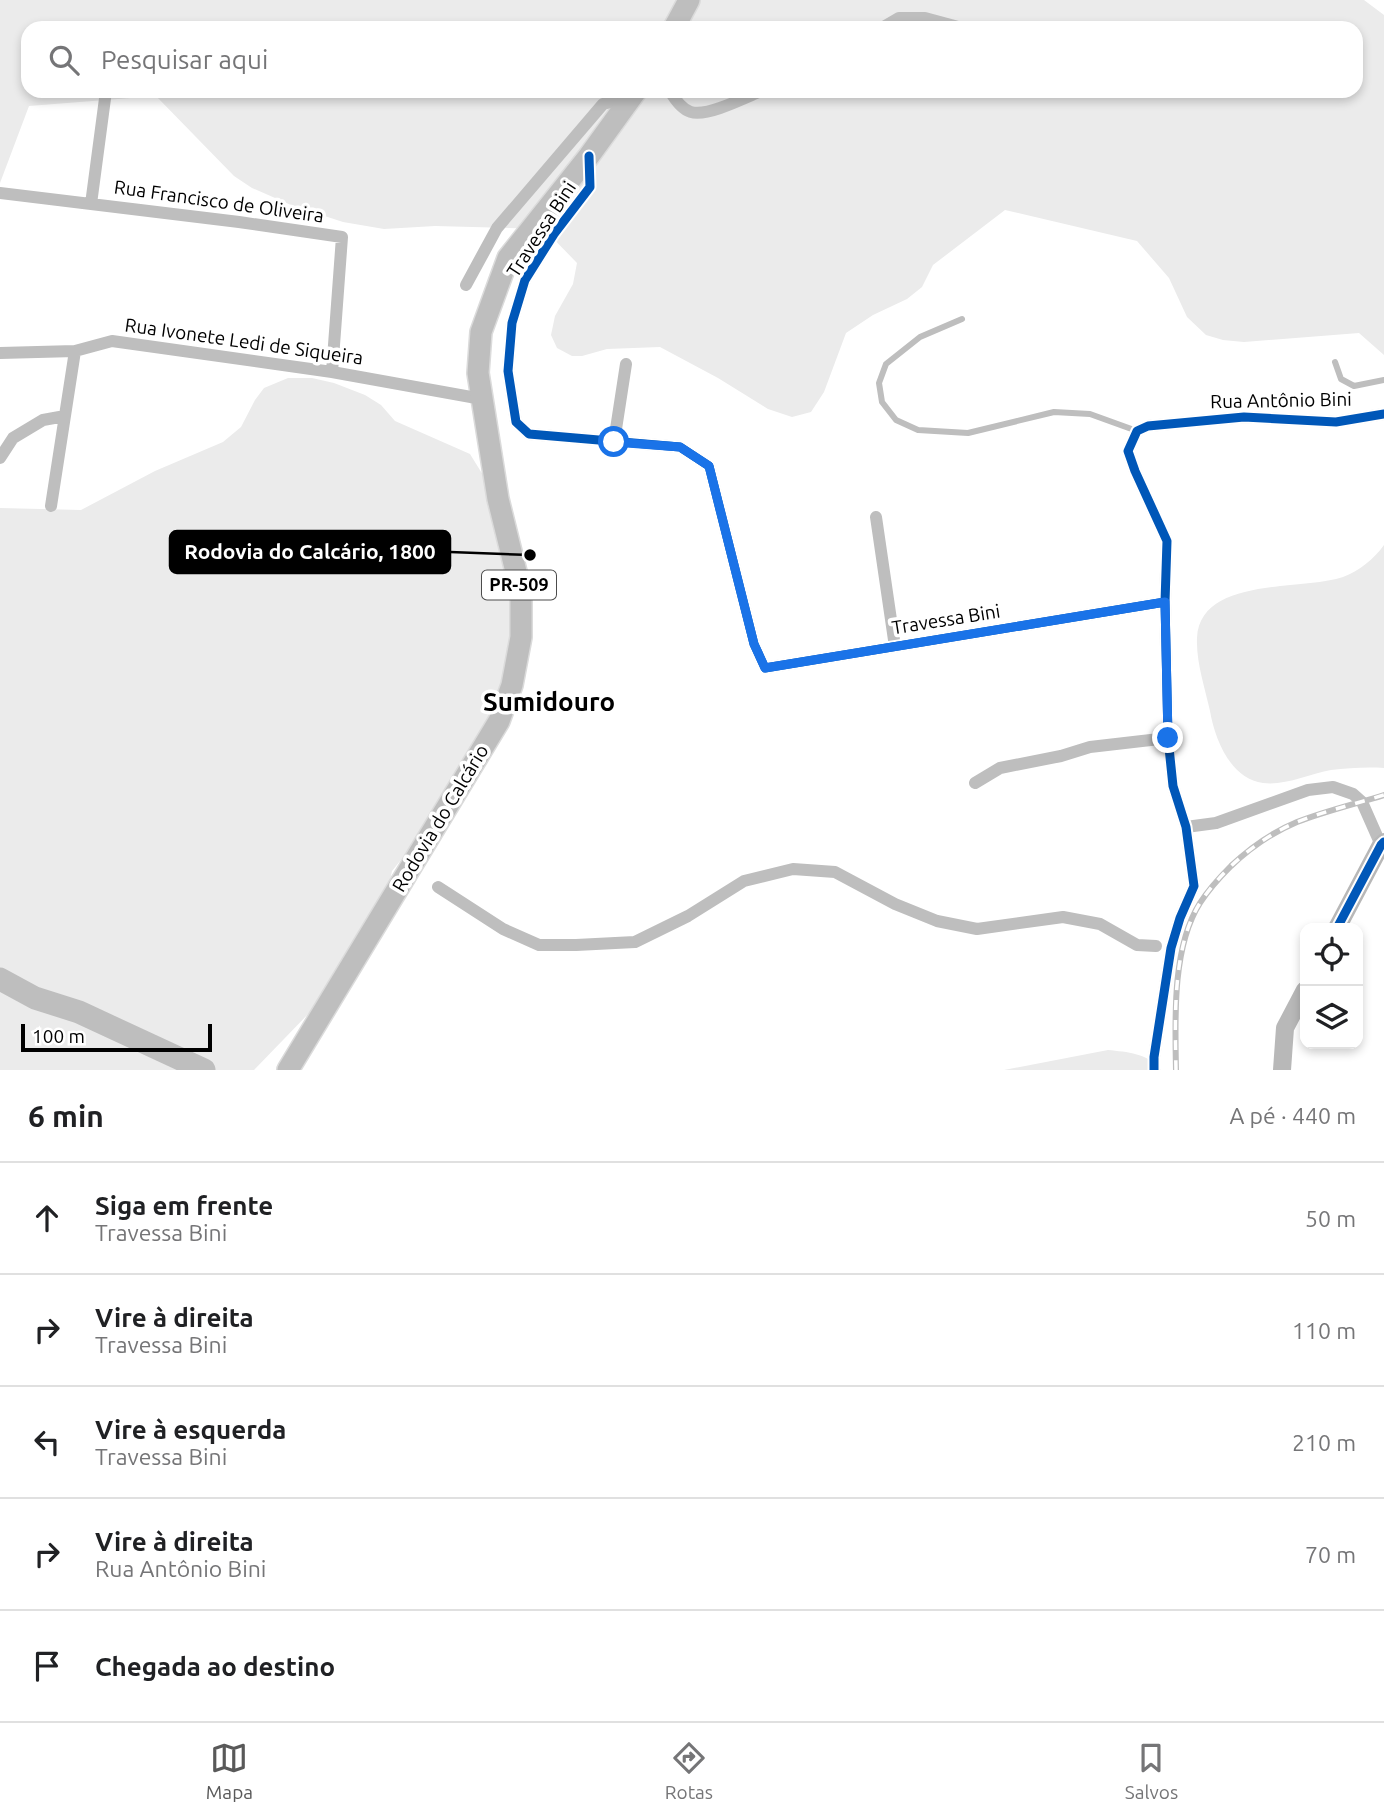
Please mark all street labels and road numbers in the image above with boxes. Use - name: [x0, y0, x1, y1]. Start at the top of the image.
- street label: Rua Francisco de Oliveira: [113, 175, 325, 227]
- street label: Travessa Bini: [502, 177, 580, 281]
- street label: Rua Ivonete Ledi de Siqueira: [123, 313, 365, 369]
- street label: Rua Antônio Bini: [1210, 388, 1352, 412]
- road number: PR-509: [482, 570, 556, 600]
- street label: Travessa Bini: [890, 600, 1002, 638]
- street label: Rodovia do Calcário: [387, 741, 493, 895]

